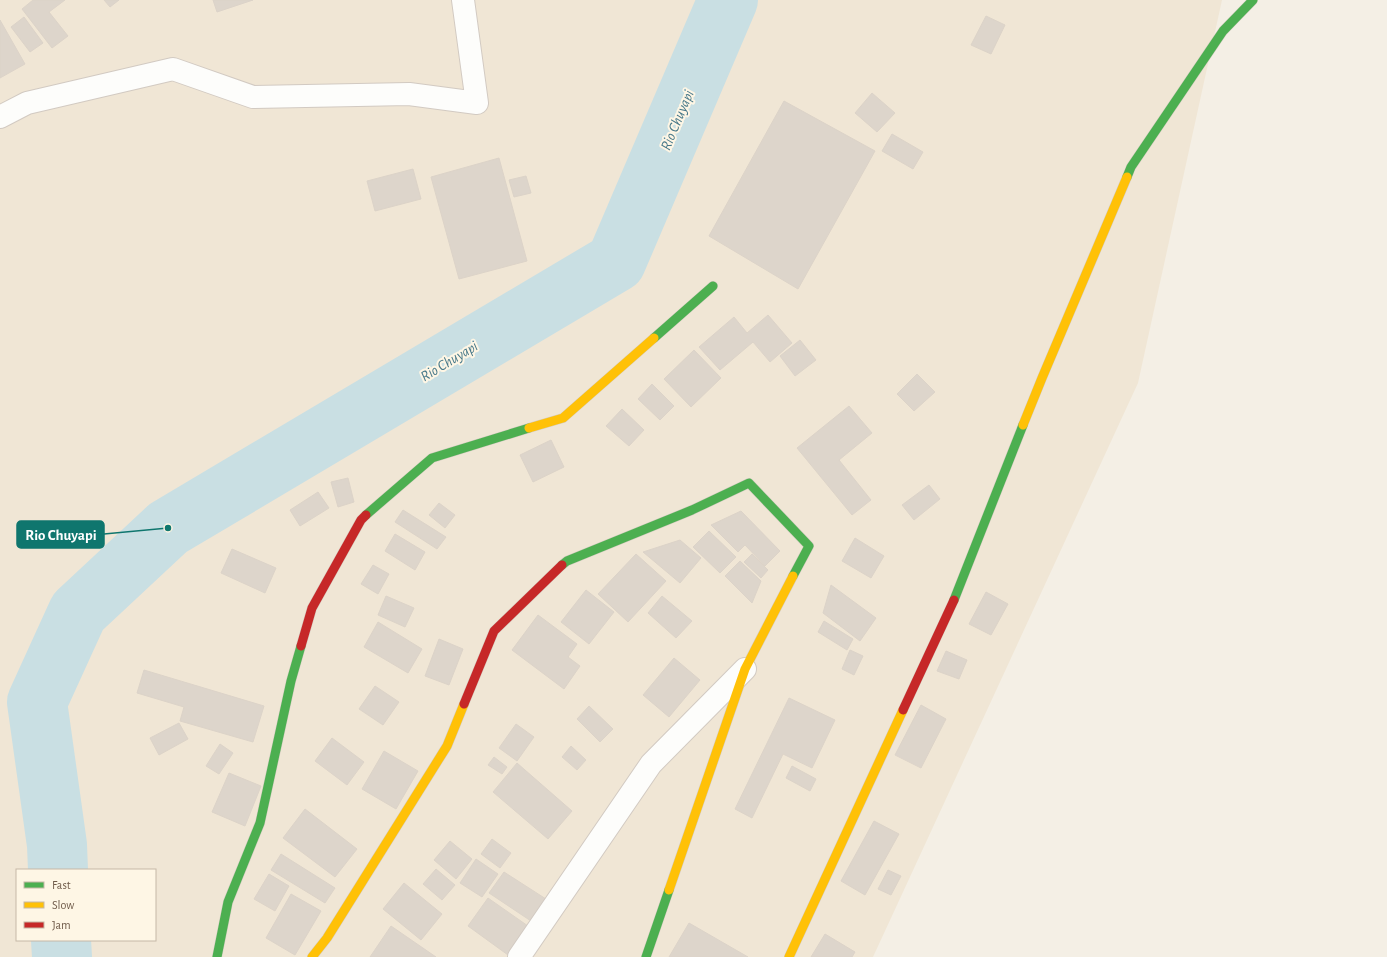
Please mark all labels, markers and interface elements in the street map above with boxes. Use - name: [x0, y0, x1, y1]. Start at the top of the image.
- water label: Rio Chuyapi: [658, 88, 697, 152]
- water label: Rio Chuyapi: [418, 339, 480, 384]
- callout: Rio Chuyapi: [17, 521, 104, 548]
- text: Rio Chuyapi: [25, 528, 97, 543]
- legend: [16, 869, 156, 941]
- text: Fast: [52, 879, 71, 891]
- text: Slow: [52, 899, 74, 911]
- text: Jam: [52, 919, 71, 931]

